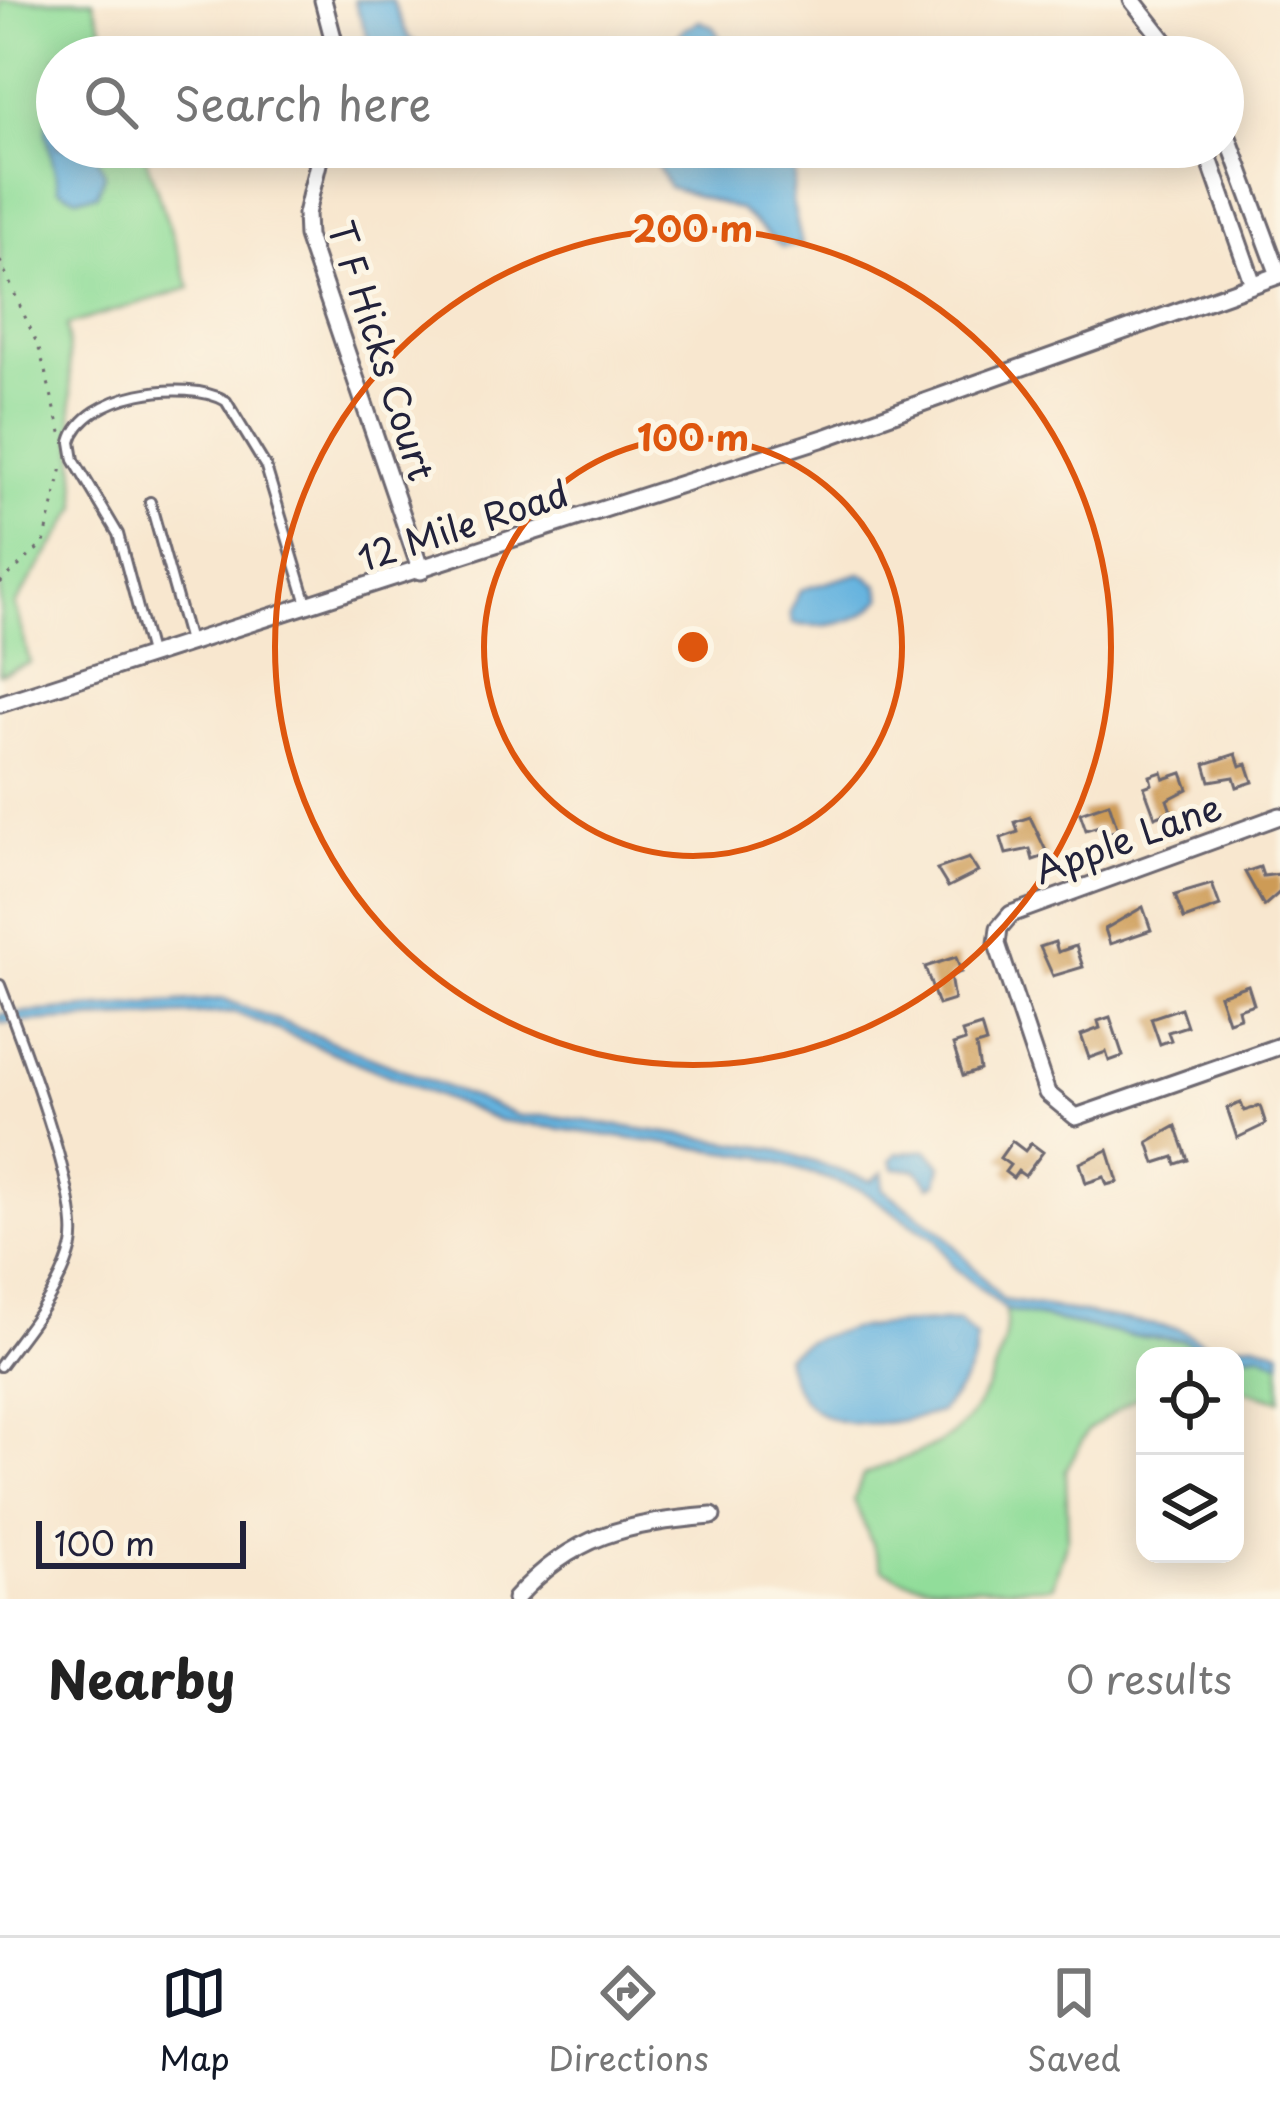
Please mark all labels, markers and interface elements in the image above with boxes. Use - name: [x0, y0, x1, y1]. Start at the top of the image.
- search box: [36, 36, 1244, 168]
- text: Search here: [174, 68, 431, 136]
- icon: search: [78, 69, 144, 135]
- text: 200 m: [633, 200, 753, 254]
- street label: T F Hicks Court: [315, 214, 450, 487]
- text: 100 m: [637, 409, 749, 463]
- street label: 12 Mile Road: [350, 465, 575, 584]
- centre of rings: [672, 626, 714, 668]
- street label: Apple Lane: [1026, 778, 1229, 896]
- map controls: [1136, 1347, 1244, 1563]
- button: locate: [1136, 1347, 1244, 1455]
- button: layers: [1136, 1455, 1244, 1563]
- scale bar: [36, 1515, 246, 1568]
- text: 100 m: [54, 1517, 155, 1567]
- text: Nearby: [48, 1639, 235, 1716]
- text: 0 results: [1066, 1648, 1232, 1707]
- tab: Map: [159, 1960, 230, 2082]
- tab: Directions: [548, 1960, 709, 2082]
- tab: Saved: [1027, 1960, 1121, 2082]

